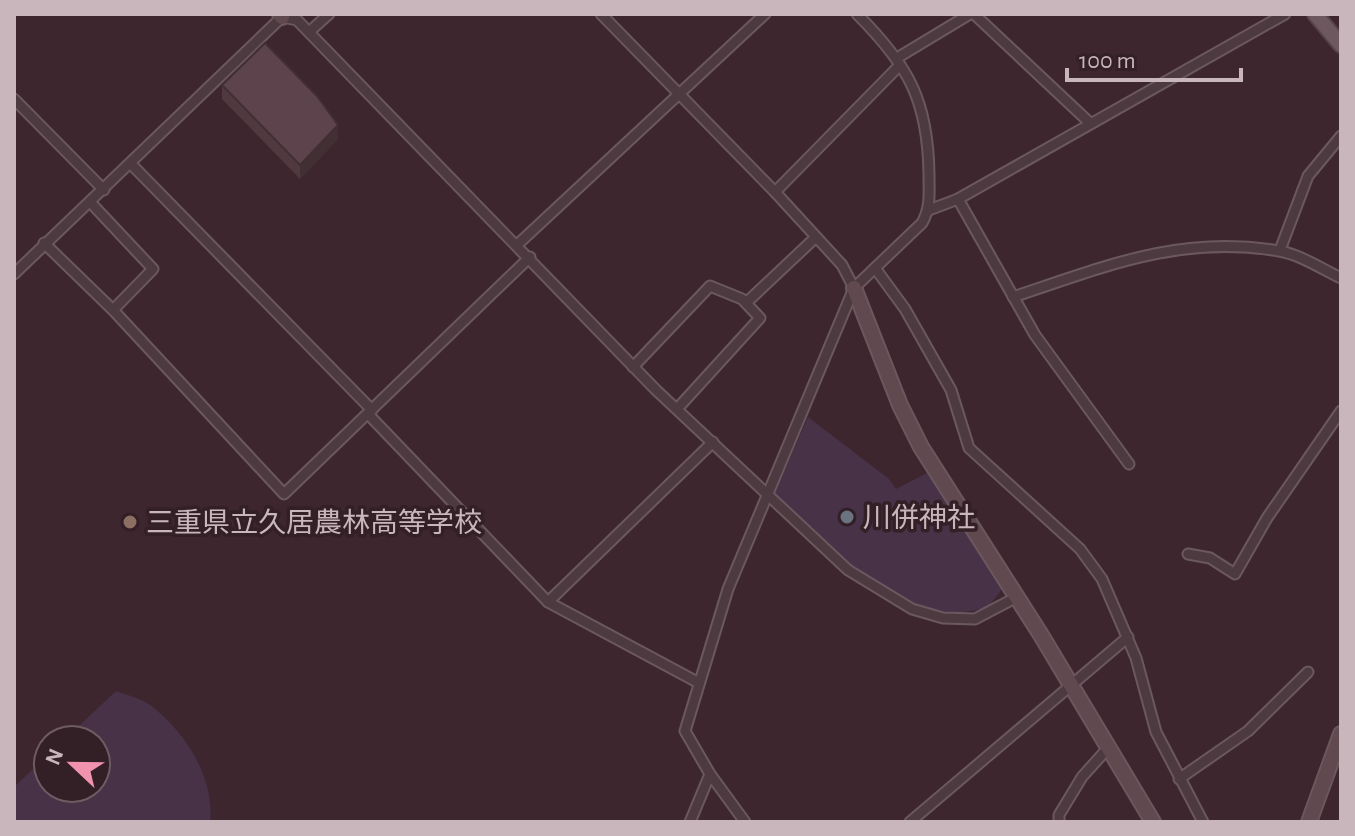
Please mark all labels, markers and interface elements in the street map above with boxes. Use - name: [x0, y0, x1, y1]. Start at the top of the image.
- scale bar: [1067, 32, 1241, 82]
- text: 100 m: [1079, 49, 1136, 73]
- place label: 川併神社: [863, 503, 975, 533]
- place label: 三重県立久居農林高等学校: [146, 508, 482, 538]
- marker: 川併神社: [838, 508, 856, 526]
- marker: 三重県立久居農林高等学校: [121, 513, 139, 531]
- north arrow: [32, 724, 112, 804]
- text: N: [41, 746, 67, 768]

